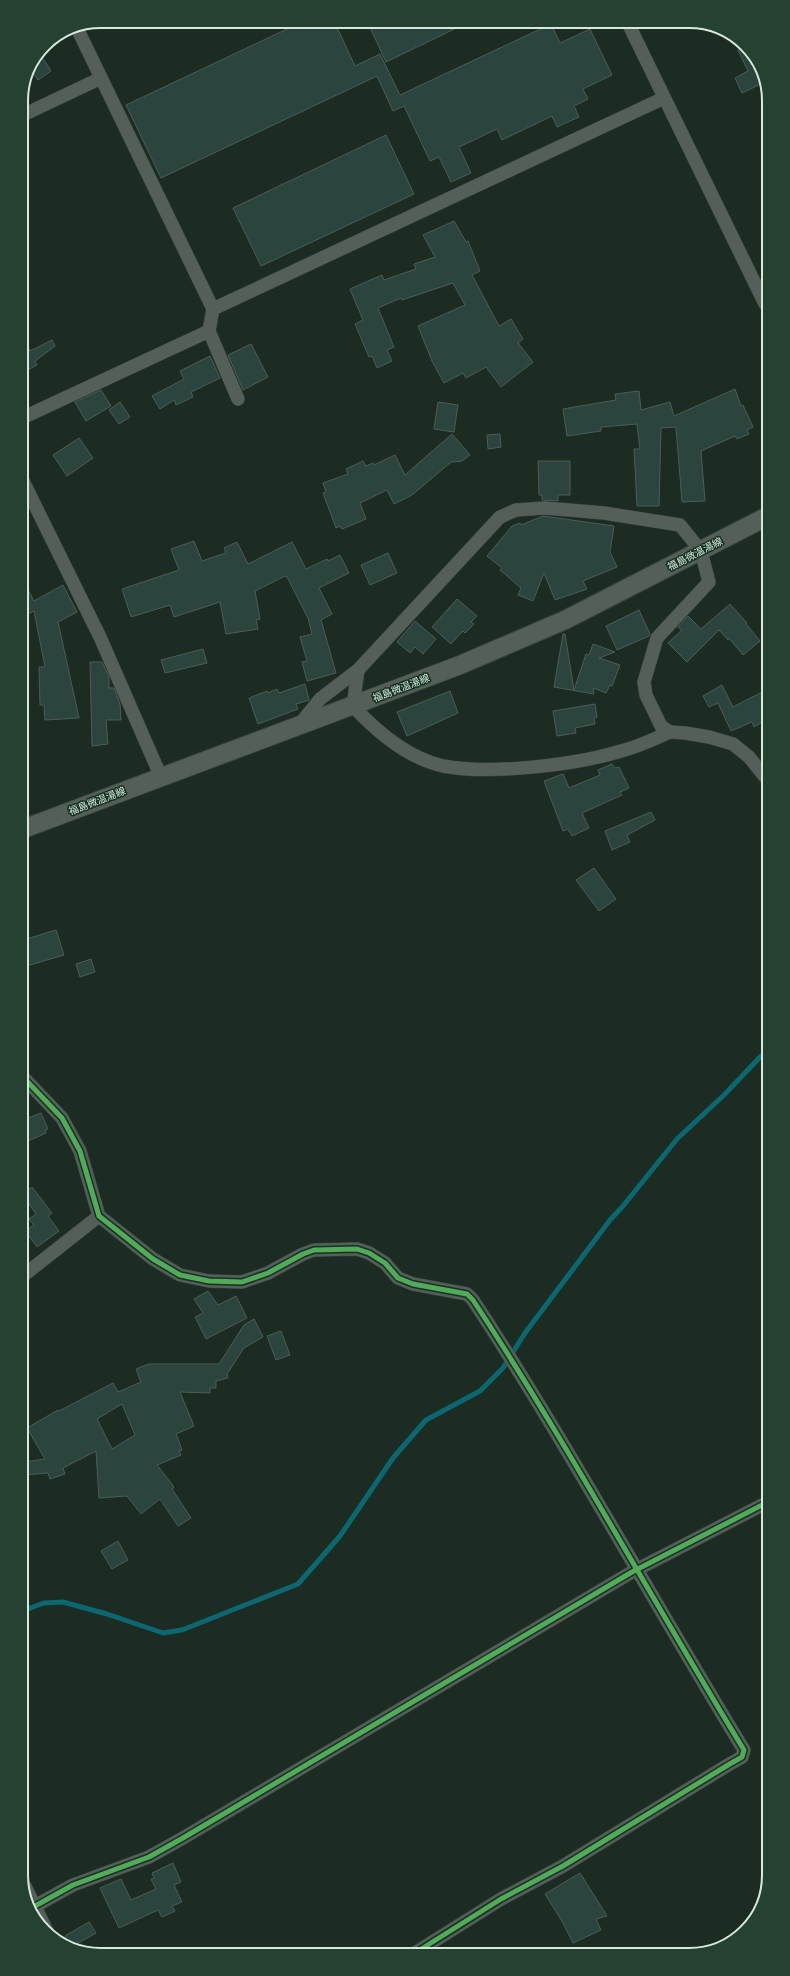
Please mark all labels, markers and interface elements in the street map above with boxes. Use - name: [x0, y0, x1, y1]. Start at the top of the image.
- street label: 福島微温湯線: [665, 535, 725, 573]
- street label: 福島微温湯線: [371, 671, 431, 705]
- street label: 福島微温湯線: [67, 784, 127, 818]

